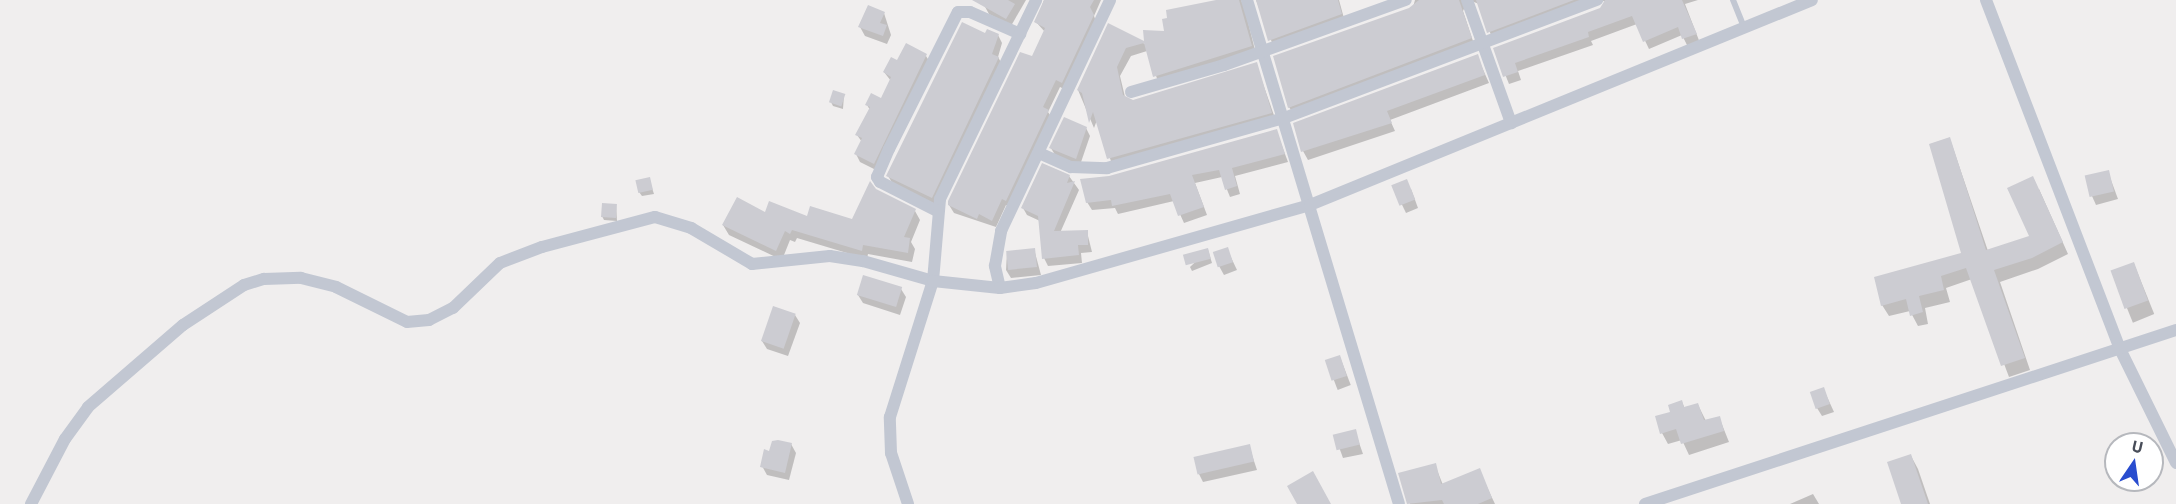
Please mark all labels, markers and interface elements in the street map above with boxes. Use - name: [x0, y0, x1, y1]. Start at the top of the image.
- north arrow: [2104, 432, 2164, 492]
- text: U: [2130, 435, 2145, 457]

